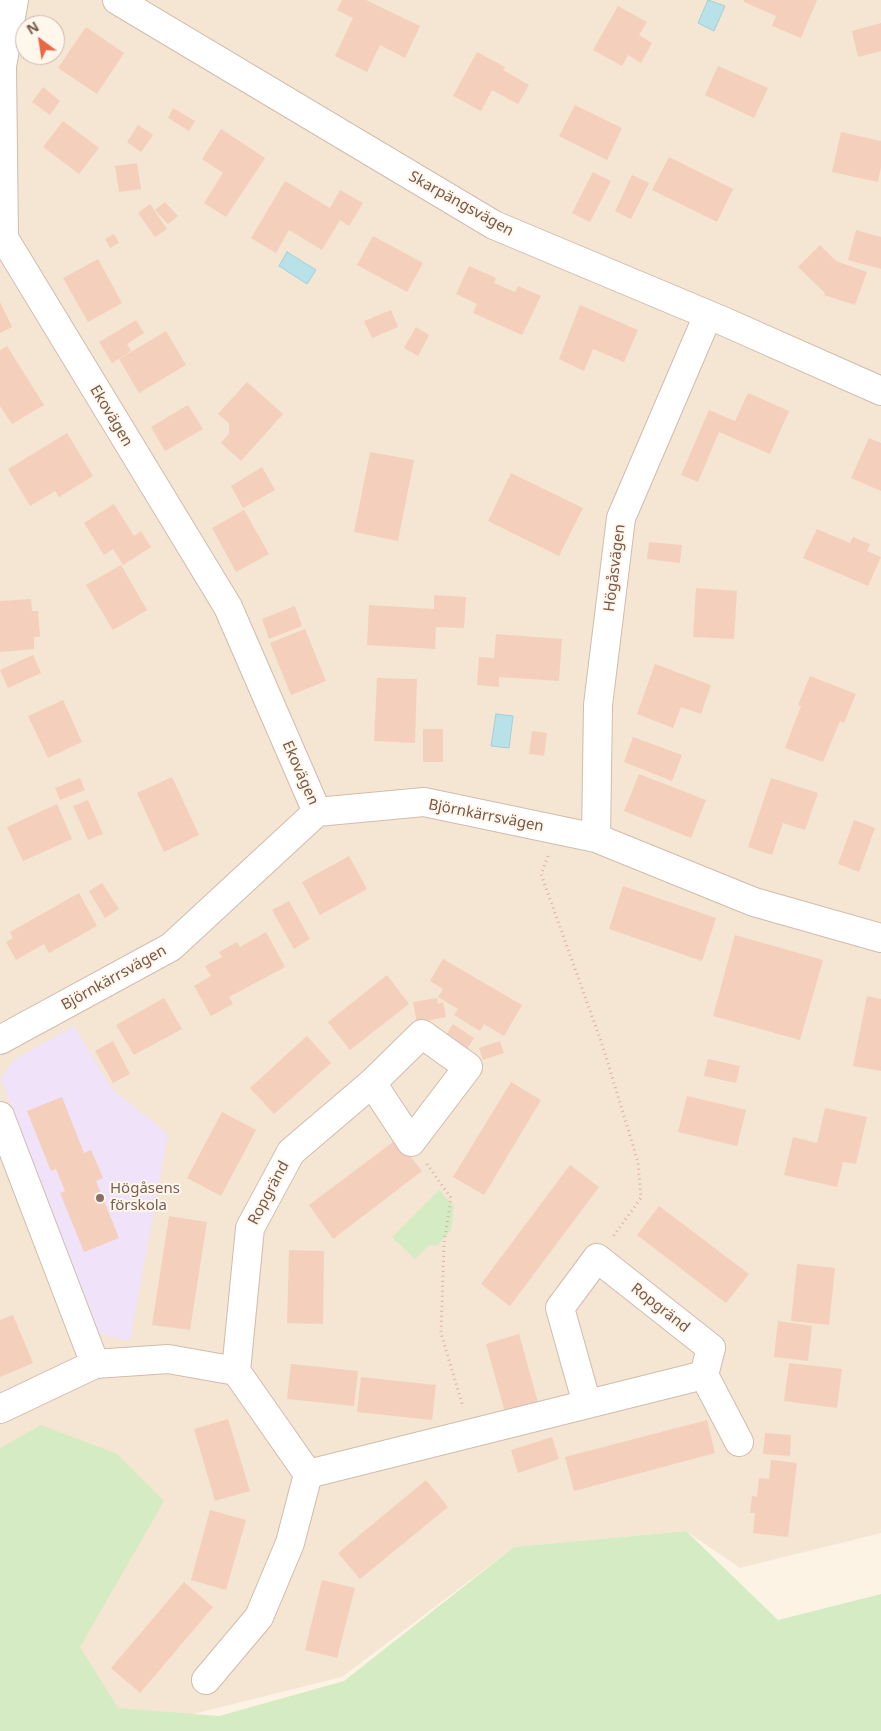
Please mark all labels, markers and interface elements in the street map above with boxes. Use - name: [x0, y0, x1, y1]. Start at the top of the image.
- north arrow: [15, 15, 65, 65]
- text: N: [23, 16, 42, 39]
- street label: Skarpängsvägen: [405, 168, 517, 240]
- street label: Ekovägen: [86, 382, 136, 450]
- street label: Högåsvägen: [601, 523, 629, 613]
- street label: Ekovägen: [278, 738, 322, 808]
- street label: Björnkärrsvägen: [427, 796, 545, 836]
- street label: Björnkärrsvägen: [58, 942, 170, 1014]
- street label: Ropgränd: [245, 1158, 293, 1228]
- place label: Högåsens förskola: [110, 1180, 180, 1215]
- marker: Högåsens förskola: [94, 1192, 106, 1204]
- street label: Ropgränd: [627, 1279, 693, 1337]

